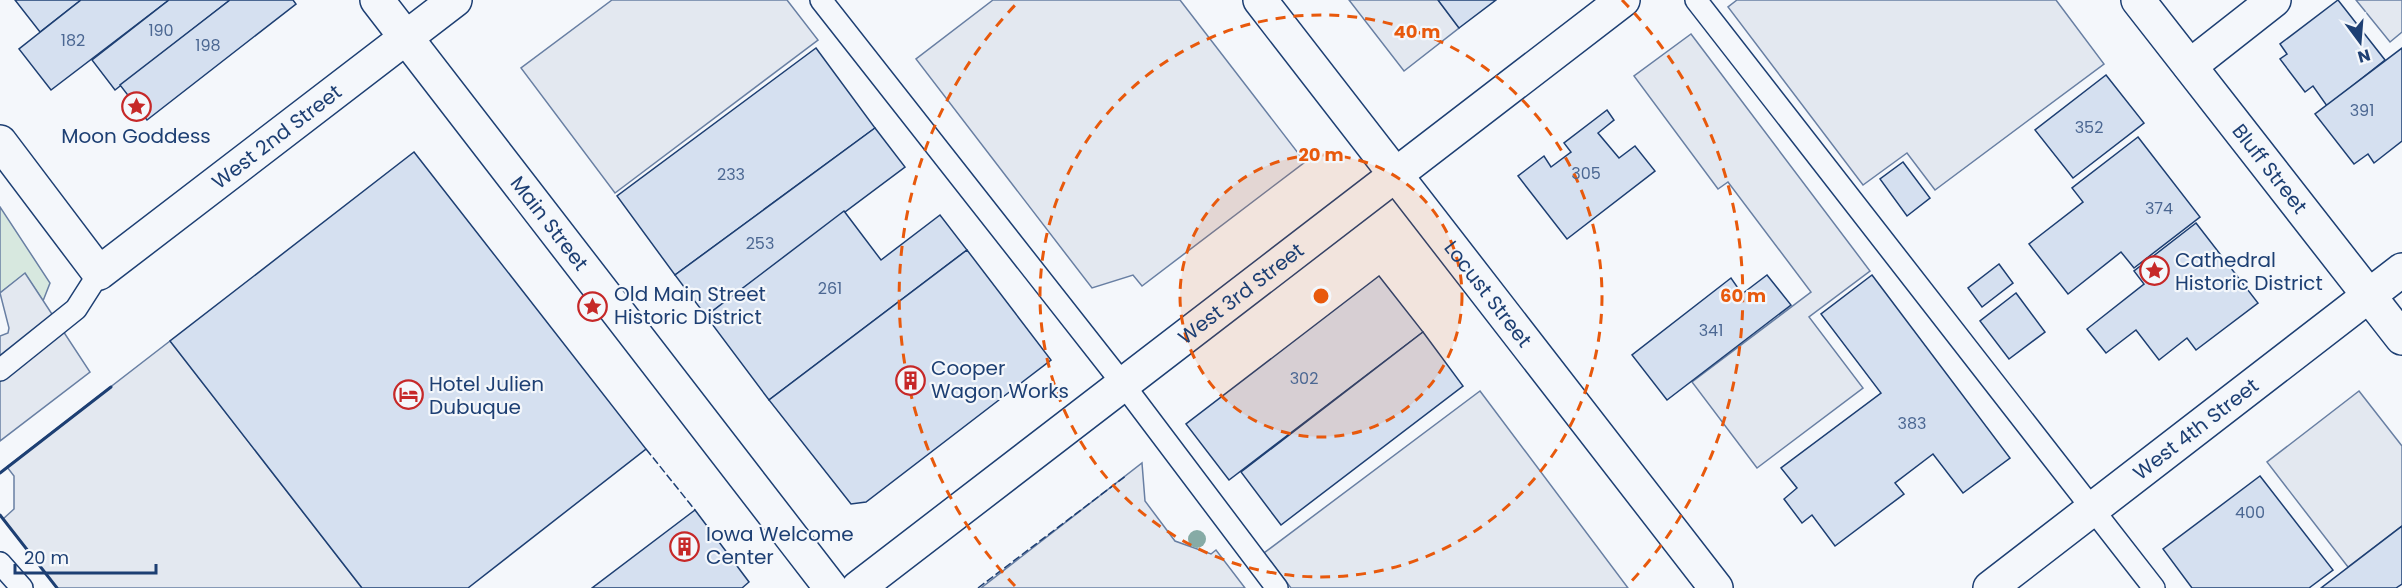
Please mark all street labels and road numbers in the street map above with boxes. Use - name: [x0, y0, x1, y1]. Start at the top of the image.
- street label: West 2nd Street: [206, 78, 347, 196]
- street label: Bluff Street: [2226, 118, 2314, 219]
- street label: Main Street: [504, 170, 595, 276]
- street label: Locust Street: [1438, 235, 1538, 353]
- street label: West 3rd Street: [1172, 236, 1310, 351]
- street label: West 4th Street: [2127, 372, 2264, 487]

